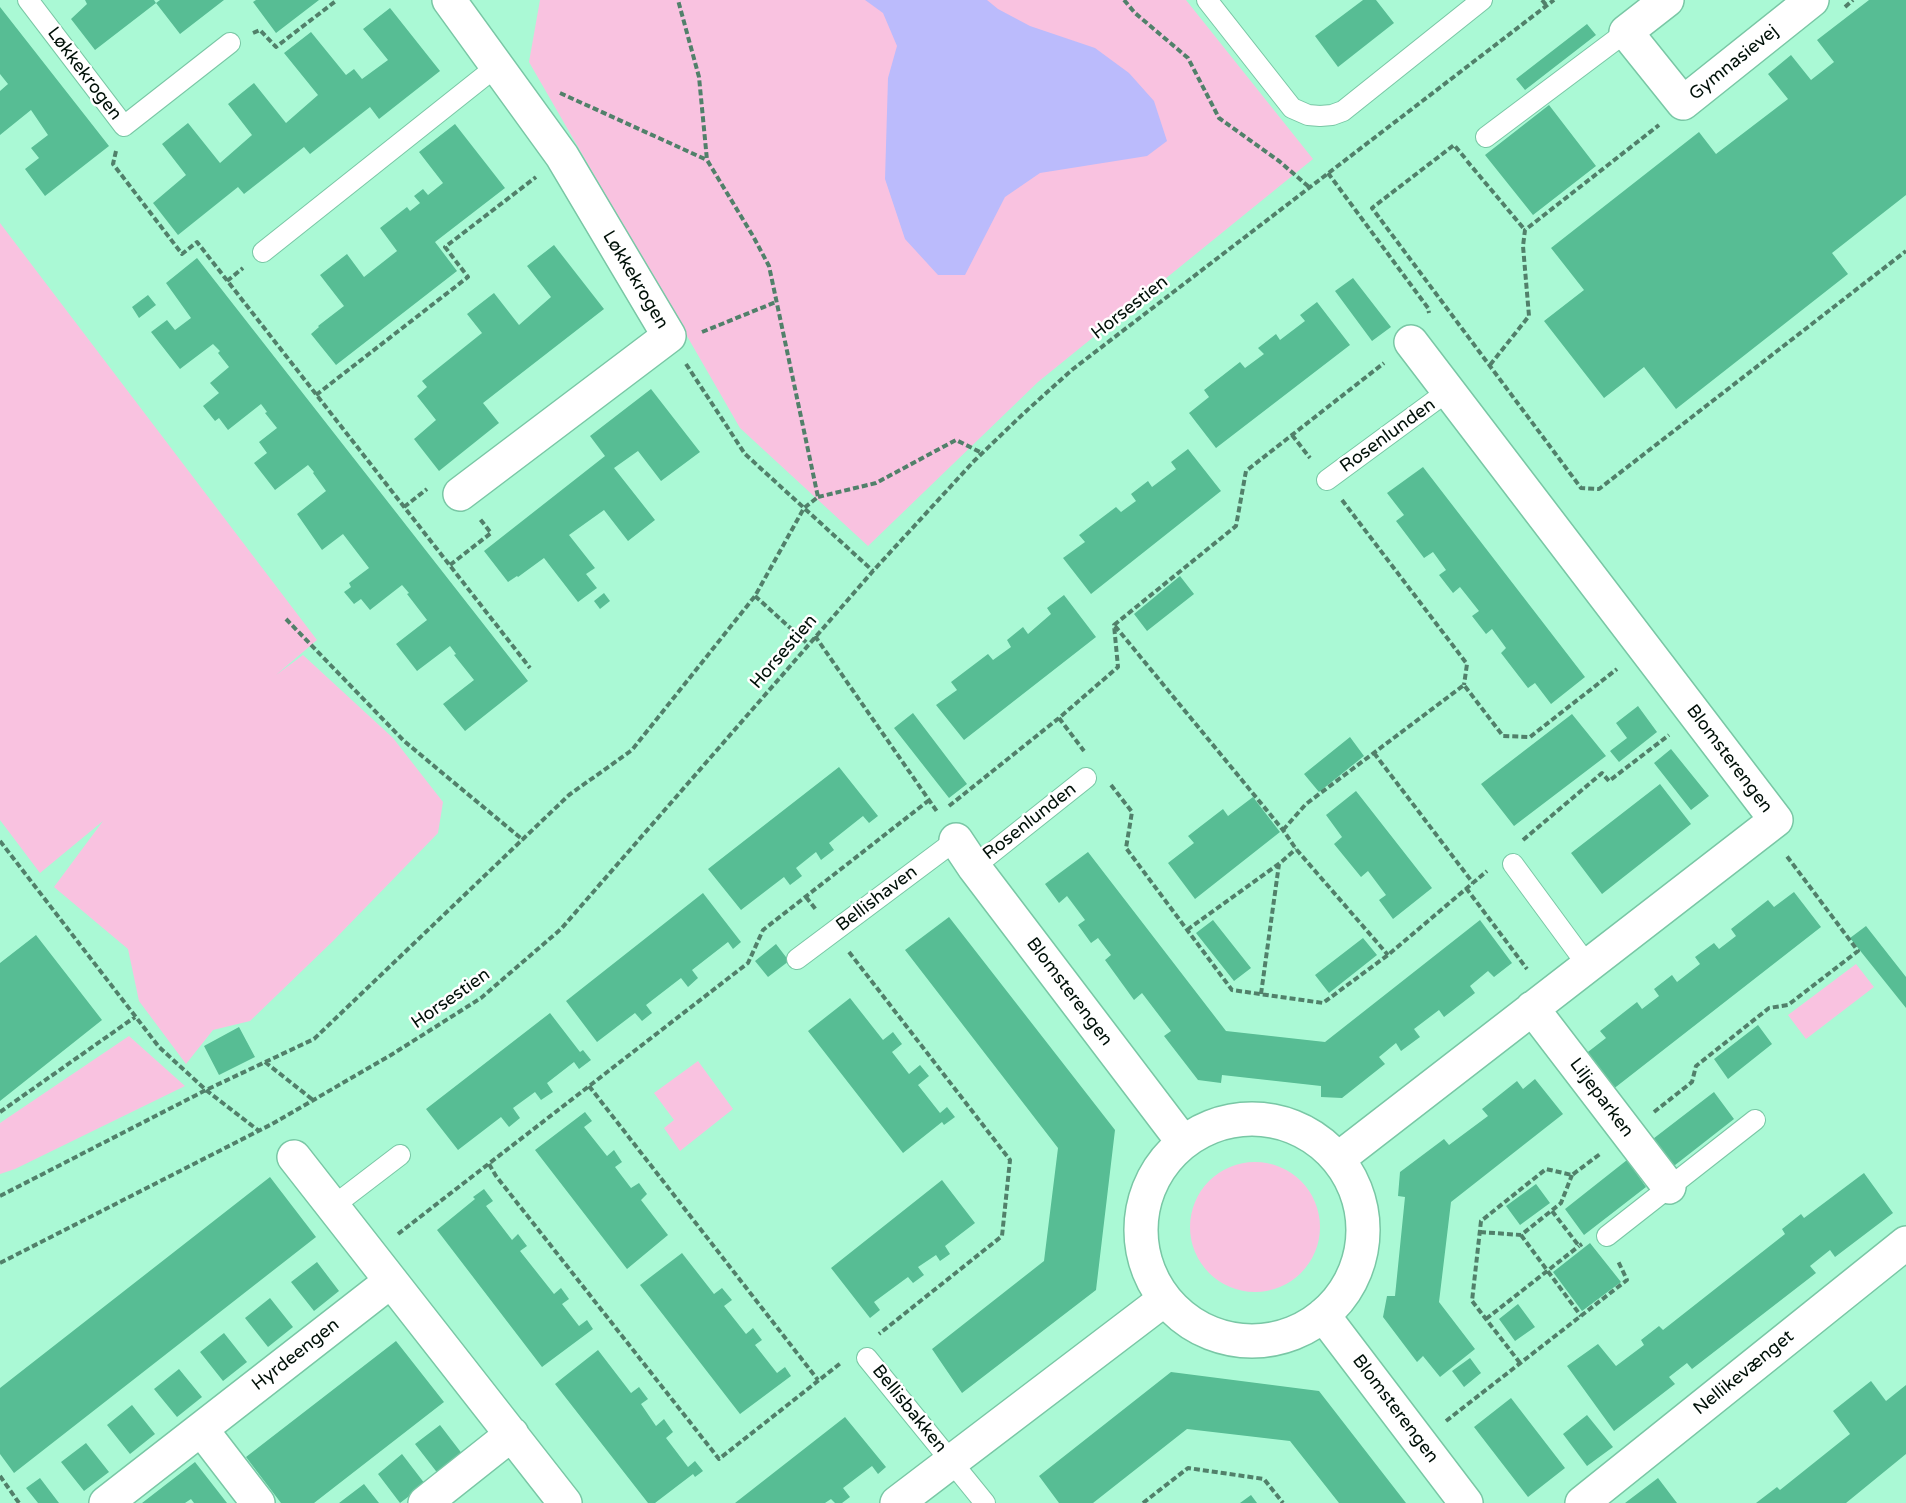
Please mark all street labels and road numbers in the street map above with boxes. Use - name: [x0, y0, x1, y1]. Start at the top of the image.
- street label: Gymnasievej: [1685, 21, 1783, 105]
- street label: Løkkekrogen: [42, 23, 126, 125]
- street label: Løkkekrogen: [597, 227, 673, 333]
- street label: Horsestien: [1087, 271, 1173, 345]
- street label: Rosenlunden: [1336, 394, 1440, 478]
- street label: Horsestien: [746, 611, 822, 693]
- street label: Blomsterengen: [1681, 701, 1777, 817]
- street label: Rosenlunden: [979, 779, 1081, 865]
- street label: Bellishaven: [832, 861, 922, 937]
- street label: Blomsterengen: [1021, 934, 1117, 1050]
- street label: Horsestien: [408, 964, 494, 1034]
- street label: Liljeparken: [1564, 1054, 1638, 1142]
- street label: Hyrdeengen: [248, 1314, 344, 1396]
- street label: Nellikevænget: [1689, 1326, 1799, 1420]
- street label: Blomsterengen: [1347, 1351, 1443, 1467]
- street label: Bellisbakken: [867, 1361, 951, 1457]

